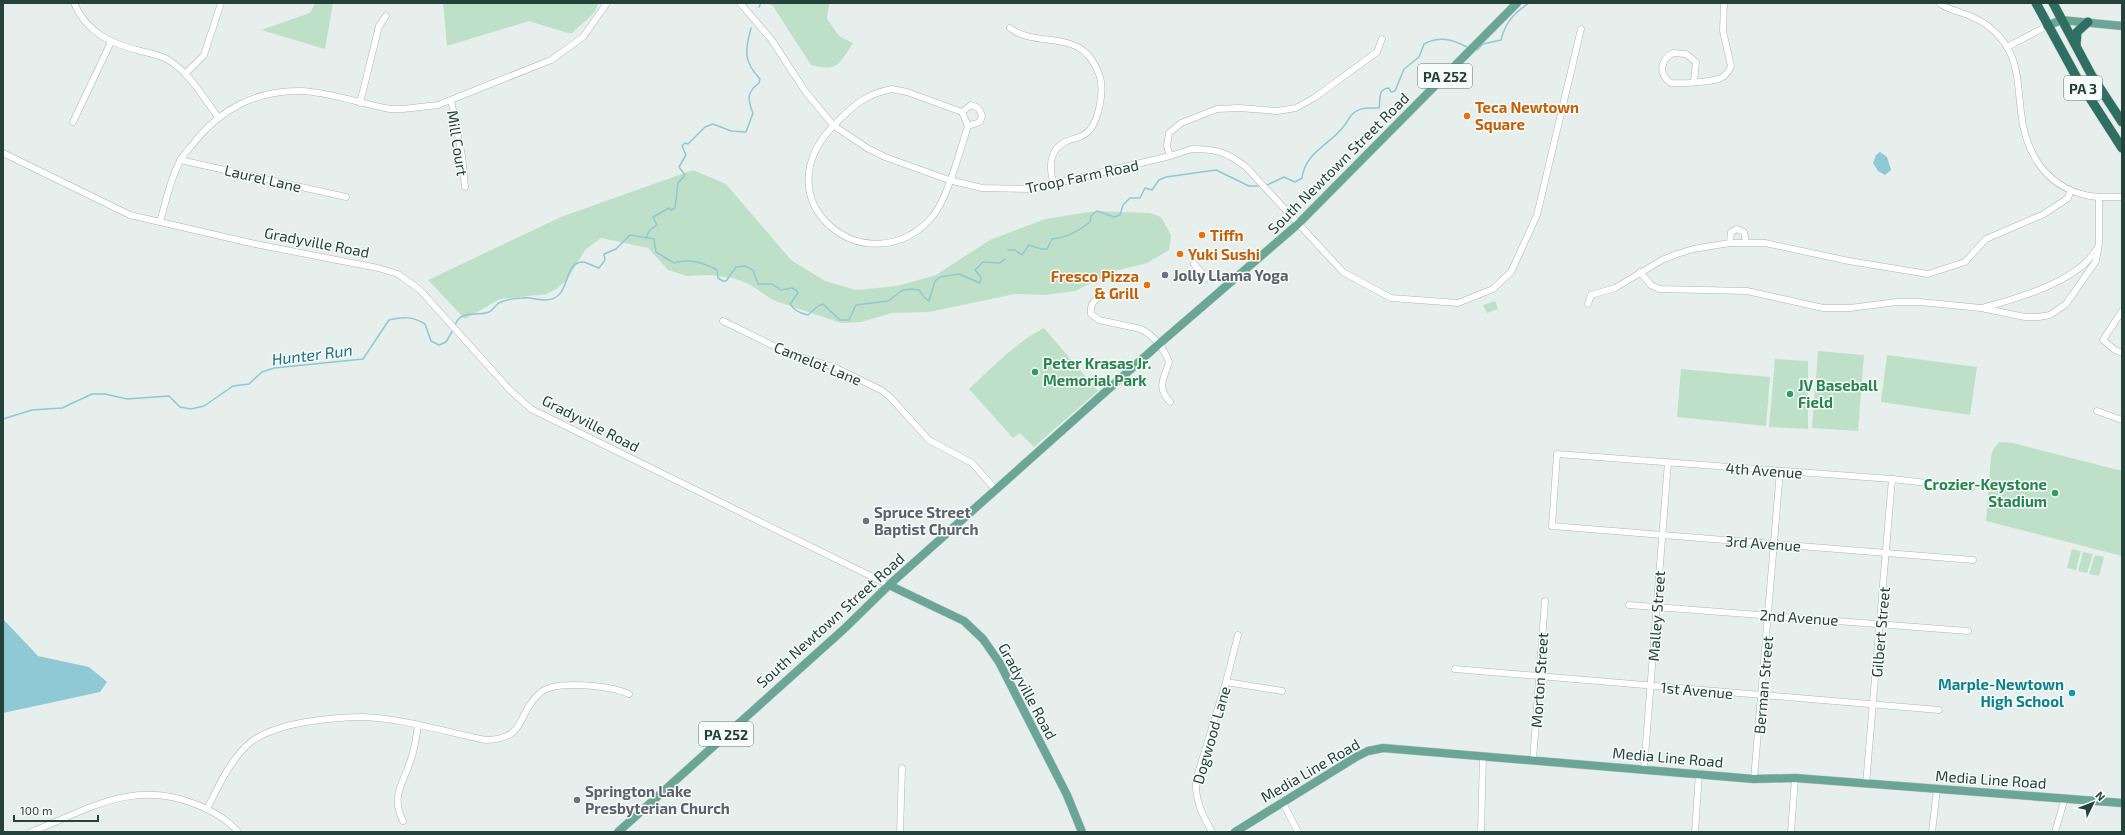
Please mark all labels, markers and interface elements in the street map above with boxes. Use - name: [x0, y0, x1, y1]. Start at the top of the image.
- road number: PA 252: [1418, 64, 1472, 88]
- road number: PA 3: [2064, 76, 2102, 100]
- street label: South Newtown Street Road: [1264, 89, 1412, 237]
- place label: Teca Newtown Square: [1475, 98, 1579, 133]
- street label: Mill Court: [444, 109, 472, 177]
- marker: Teca Newtown Square: [1462, 111, 1472, 121]
- street label: Troop Farm Road: [1024, 155, 1140, 197]
- street label: Laurel Lane: [223, 160, 303, 196]
- street label: Gradyville Road: [263, 223, 371, 261]
- place label: Tiffn: [1210, 226, 1244, 244]
- marker: Tiffn: [1197, 230, 1207, 240]
- place label: Yuki Sushi: [1188, 245, 1260, 263]
- marker: Yuki Sushi: [1175, 249, 1185, 259]
- place label: Jolly Llama Yoga: [1173, 266, 1289, 285]
- place label: Fresco Pizza & Grill: [1051, 267, 1139, 302]
- marker: Jolly Llama Yoga: [1160, 270, 1170, 280]
- marker: Fresco Pizza & Grill: [1142, 280, 1152, 290]
- street label: Camelot Lane: [772, 337, 864, 389]
- water label: Hunter Run: [270, 340, 354, 368]
- place label: Peter Krasas Jr. Memorial Park: [1043, 354, 1151, 389]
- marker: Peter Krasas Jr. Memorial Park: [1030, 367, 1040, 377]
- place label: JV Baseball Field: [1798, 376, 1878, 411]
- marker: JV Baseball Field: [1785, 389, 1795, 399]
- street label: Gradyville Road: [539, 391, 643, 455]
- street label: 4th Avenue: [1725, 458, 1803, 482]
- place label: Crozier-Keystone Stadium: [1924, 475, 2047, 510]
- marker: Crozier-Keystone Stadium: [2050, 488, 2060, 498]
- place label: Spruce Street Baptist Church: [874, 503, 978, 538]
- marker: Spruce Street Baptist Church: [861, 516, 871, 526]
- street label: 3rd Avenue: [1724, 531, 1802, 555]
- street label: South Newtown Street Road: [752, 549, 908, 691]
- street label: Malley Street: [1644, 570, 1668, 662]
- street label: Gilbert Street: [1867, 586, 1893, 678]
- street label: 2nd Avenue: [1759, 605, 1839, 629]
- street label: Morton Street: [1527, 631, 1551, 728]
- street label: Berman Street: [1750, 635, 1776, 735]
- street label: Gradyville Road: [995, 640, 1061, 742]
- place label: Marple-Newtown High School: [1938, 675, 2064, 710]
- street label: 1st Avenue: [1660, 678, 1734, 702]
- street label: Dogwood Lane: [1188, 684, 1234, 786]
- marker: Marple-Newtown High School: [2067, 688, 2077, 698]
- road number: PA 252: [699, 722, 753, 746]
- street label: Media Line Road: [1257, 734, 1363, 806]
- street label: Media Line Road: [1612, 743, 1724, 771]
- street label: Media Line Road: [1935, 766, 2047, 792]
- place label: Springton Lake Presbyterian Church: [585, 782, 730, 818]
- north arrow: [2073, 783, 2113, 823]
- text: N: [2093, 788, 2108, 803]
- marker: Springton Lake Presbyterian Church: [572, 795, 582, 805]
- scale bar: [14, 797, 98, 823]
- text: 100 m: [20, 803, 52, 817]

